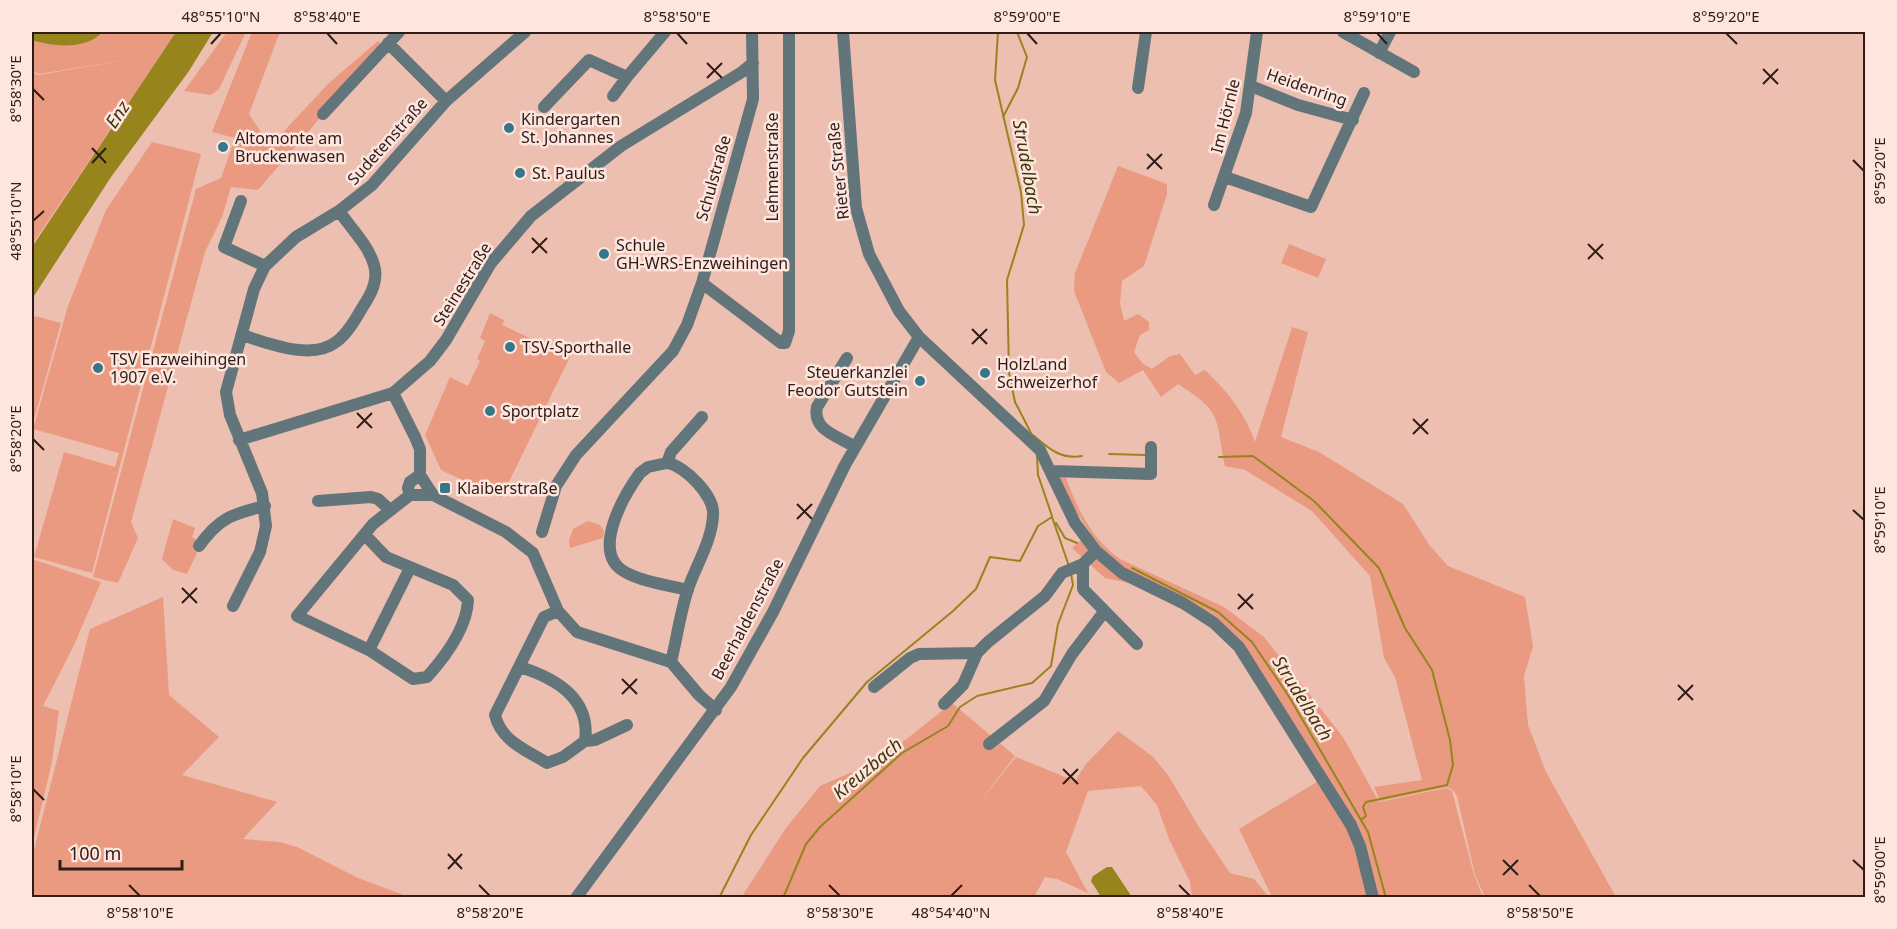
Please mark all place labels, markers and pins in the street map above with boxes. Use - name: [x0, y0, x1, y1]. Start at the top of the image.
- place label: Kindergarten St. Johannes: [521, 108, 620, 148]
- marker: Kindergarten St. Johannes: [502, 121, 516, 135]
- place label: Altomonte am Bruckenwasen: [235, 127, 345, 167]
- marker: Altomonte am Bruckenwasen: [216, 140, 230, 154]
- place label: St. Paulus: [532, 162, 605, 184]
- marker: St. Paulus: [513, 166, 527, 180]
- place label: Schule GH-WRS-Enzweihingen: [616, 234, 788, 274]
- marker: Schule GH-WRS-Enzweihingen: [597, 247, 611, 261]
- place label: TSV-Sporthalle: [522, 336, 631, 358]
- marker: TSV-Sporthalle: [503, 340, 517, 354]
- place label: TSV Enzweihingen 1907 e.V.: [110, 348, 246, 388]
- place label: HolzLand Schweizerhof: [997, 353, 1099, 393]
- marker: TSV Enzweihingen 1907 e.V.: [91, 361, 105, 375]
- place label: Steuerkanzlei Feodor Gutstein: [787, 361, 908, 401]
- marker: HolzLand Schweizerhof: [978, 366, 992, 380]
- marker: Steuerkanzlei Feodor Gutstein: [913, 374, 927, 388]
- place label: Sportplatz: [502, 400, 579, 422]
- marker: Sportplatz: [483, 404, 497, 418]
- place label: Klaiberstraße: [457, 477, 557, 499]
- marker: Klaiberstraße: [438, 481, 452, 495]

